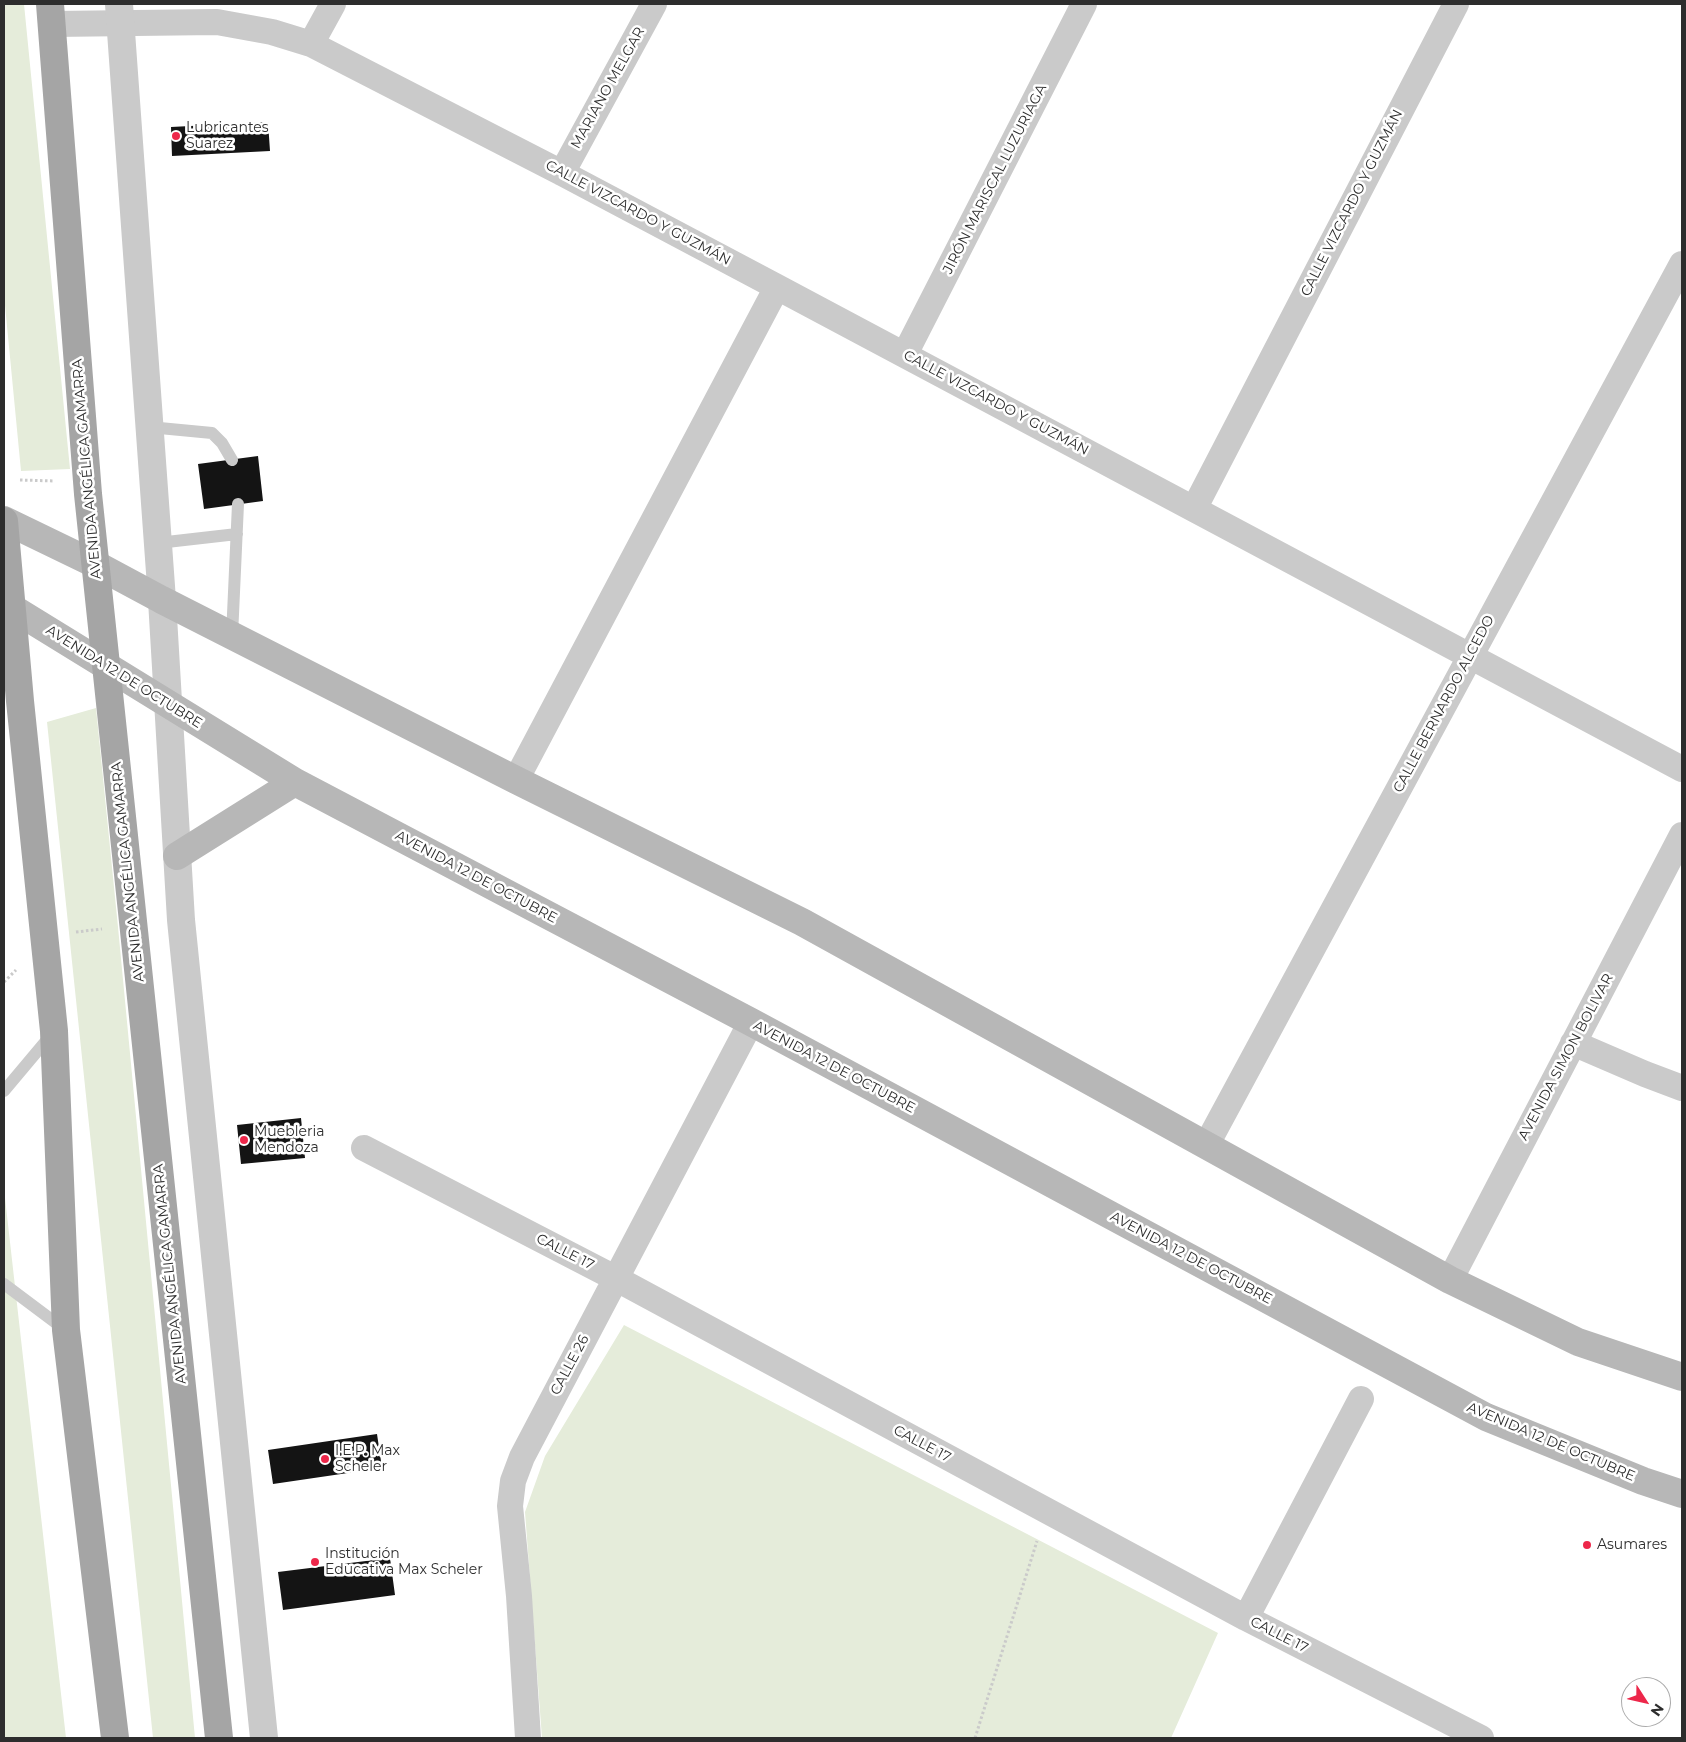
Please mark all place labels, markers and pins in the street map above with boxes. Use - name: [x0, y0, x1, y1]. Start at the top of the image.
- place label: Lubricantes Suarez: [186, 120, 269, 152]
- marker: Lubricantes Suarez: [170, 130, 182, 142]
- place label: Muebleria Mendoza: [254, 1124, 324, 1156]
- marker: Muebleria Mendoza: [238, 1134, 250, 1146]
- place label: I.E.P. Max Scheler: [335, 1443, 400, 1475]
- marker: I.E.P. Max Scheler: [319, 1453, 331, 1465]
- place label: Asumares: [1597, 1537, 1667, 1553]
- marker: Asumares: [1581, 1539, 1593, 1551]
- place label: Institución Educativa Max Scheler: [325, 1546, 483, 1578]
- marker: Institución Educativa Max Scheler: [309, 1556, 321, 1568]

